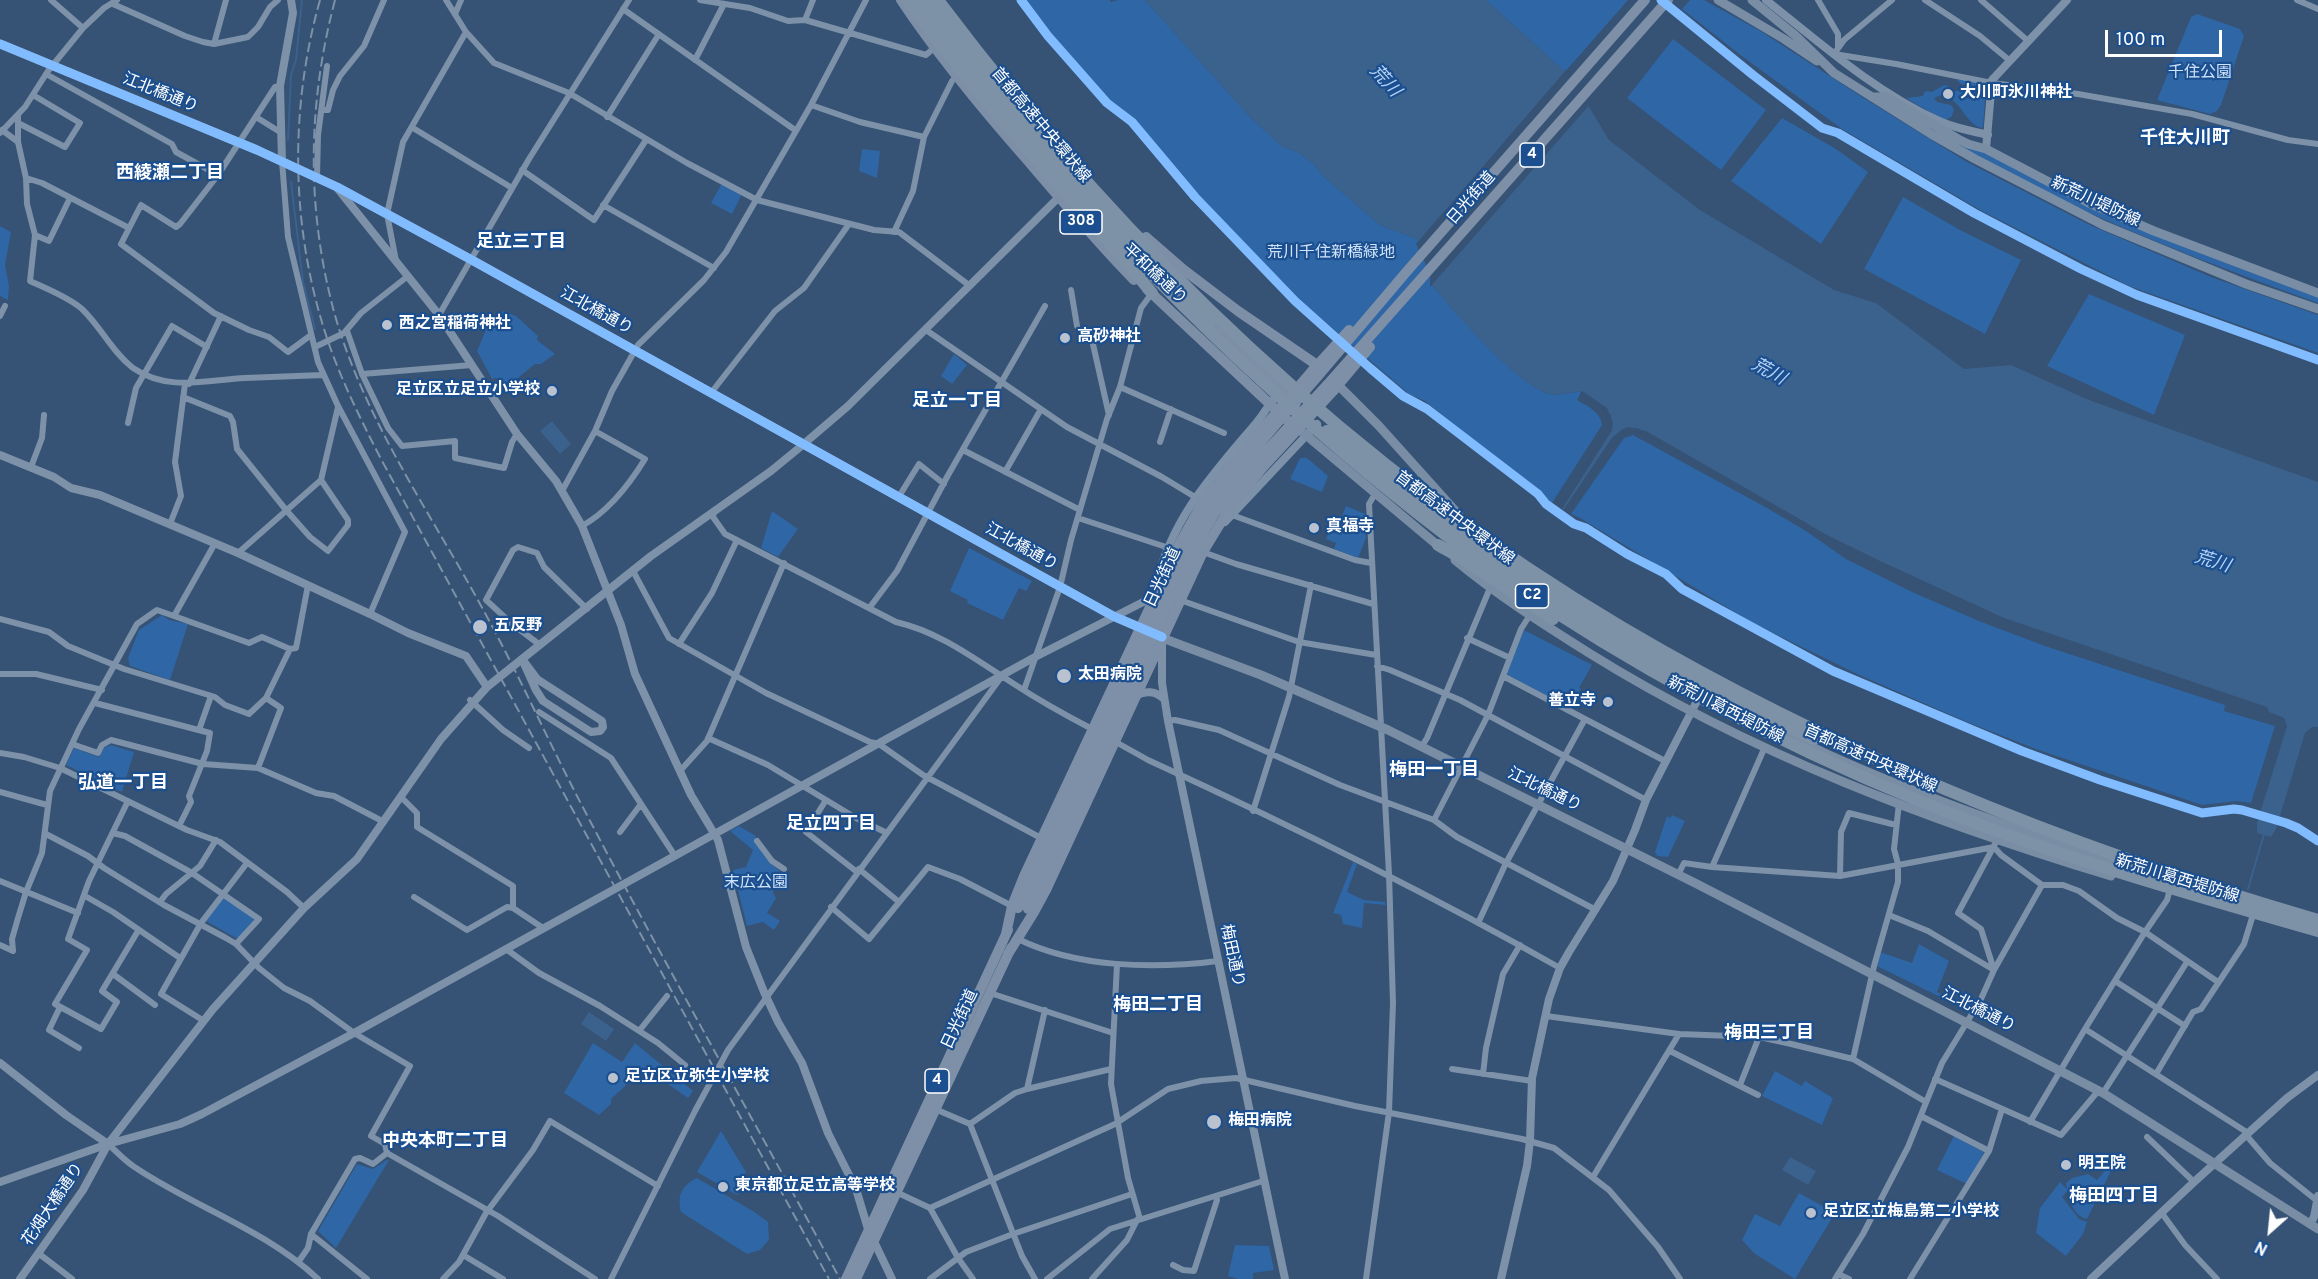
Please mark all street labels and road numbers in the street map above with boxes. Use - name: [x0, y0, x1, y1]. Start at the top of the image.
- street label: 首都高速中央環状線: [986, 65, 1094, 187]
- street label: 江北橋通り: [119, 70, 201, 118]
- road number: 4: [1520, 143, 1544, 167]
- street label: 日光街道: [1444, 169, 1500, 229]
- street label: 新荒川堤防線: [2047, 174, 2143, 232]
- road number: 308: [1060, 210, 1102, 234]
- street label: 平和橋通り: [1118, 241, 1190, 309]
- street label: 江北橋通り: [556, 284, 636, 340]
- street label: 首都高速中央環状線: [1391, 468, 1517, 570]
- street label: 江北橋通り: [981, 520, 1061, 576]
- street label: 日光街道: [1142, 545, 1186, 611]
- road number: C2: [1516, 584, 1549, 608]
- street label: 新荒川葛西堤防線: [1664, 673, 1786, 749]
- street label: 首都高速中央環状線: [1800, 722, 1940, 798]
- street label: 江北橋通り: [1504, 765, 1584, 817]
- street label: 新荒川葛西堤防線: [2113, 852, 2241, 908]
- street label: 梅田通り: [1215, 923, 1247, 989]
- street label: 江北橋通り: [1938, 984, 2018, 1038]
- street label: 日光街道: [939, 987, 983, 1053]
- road number: 4: [925, 1069, 949, 1093]
- street label: 花畑大橋通り: [19, 1160, 89, 1250]

